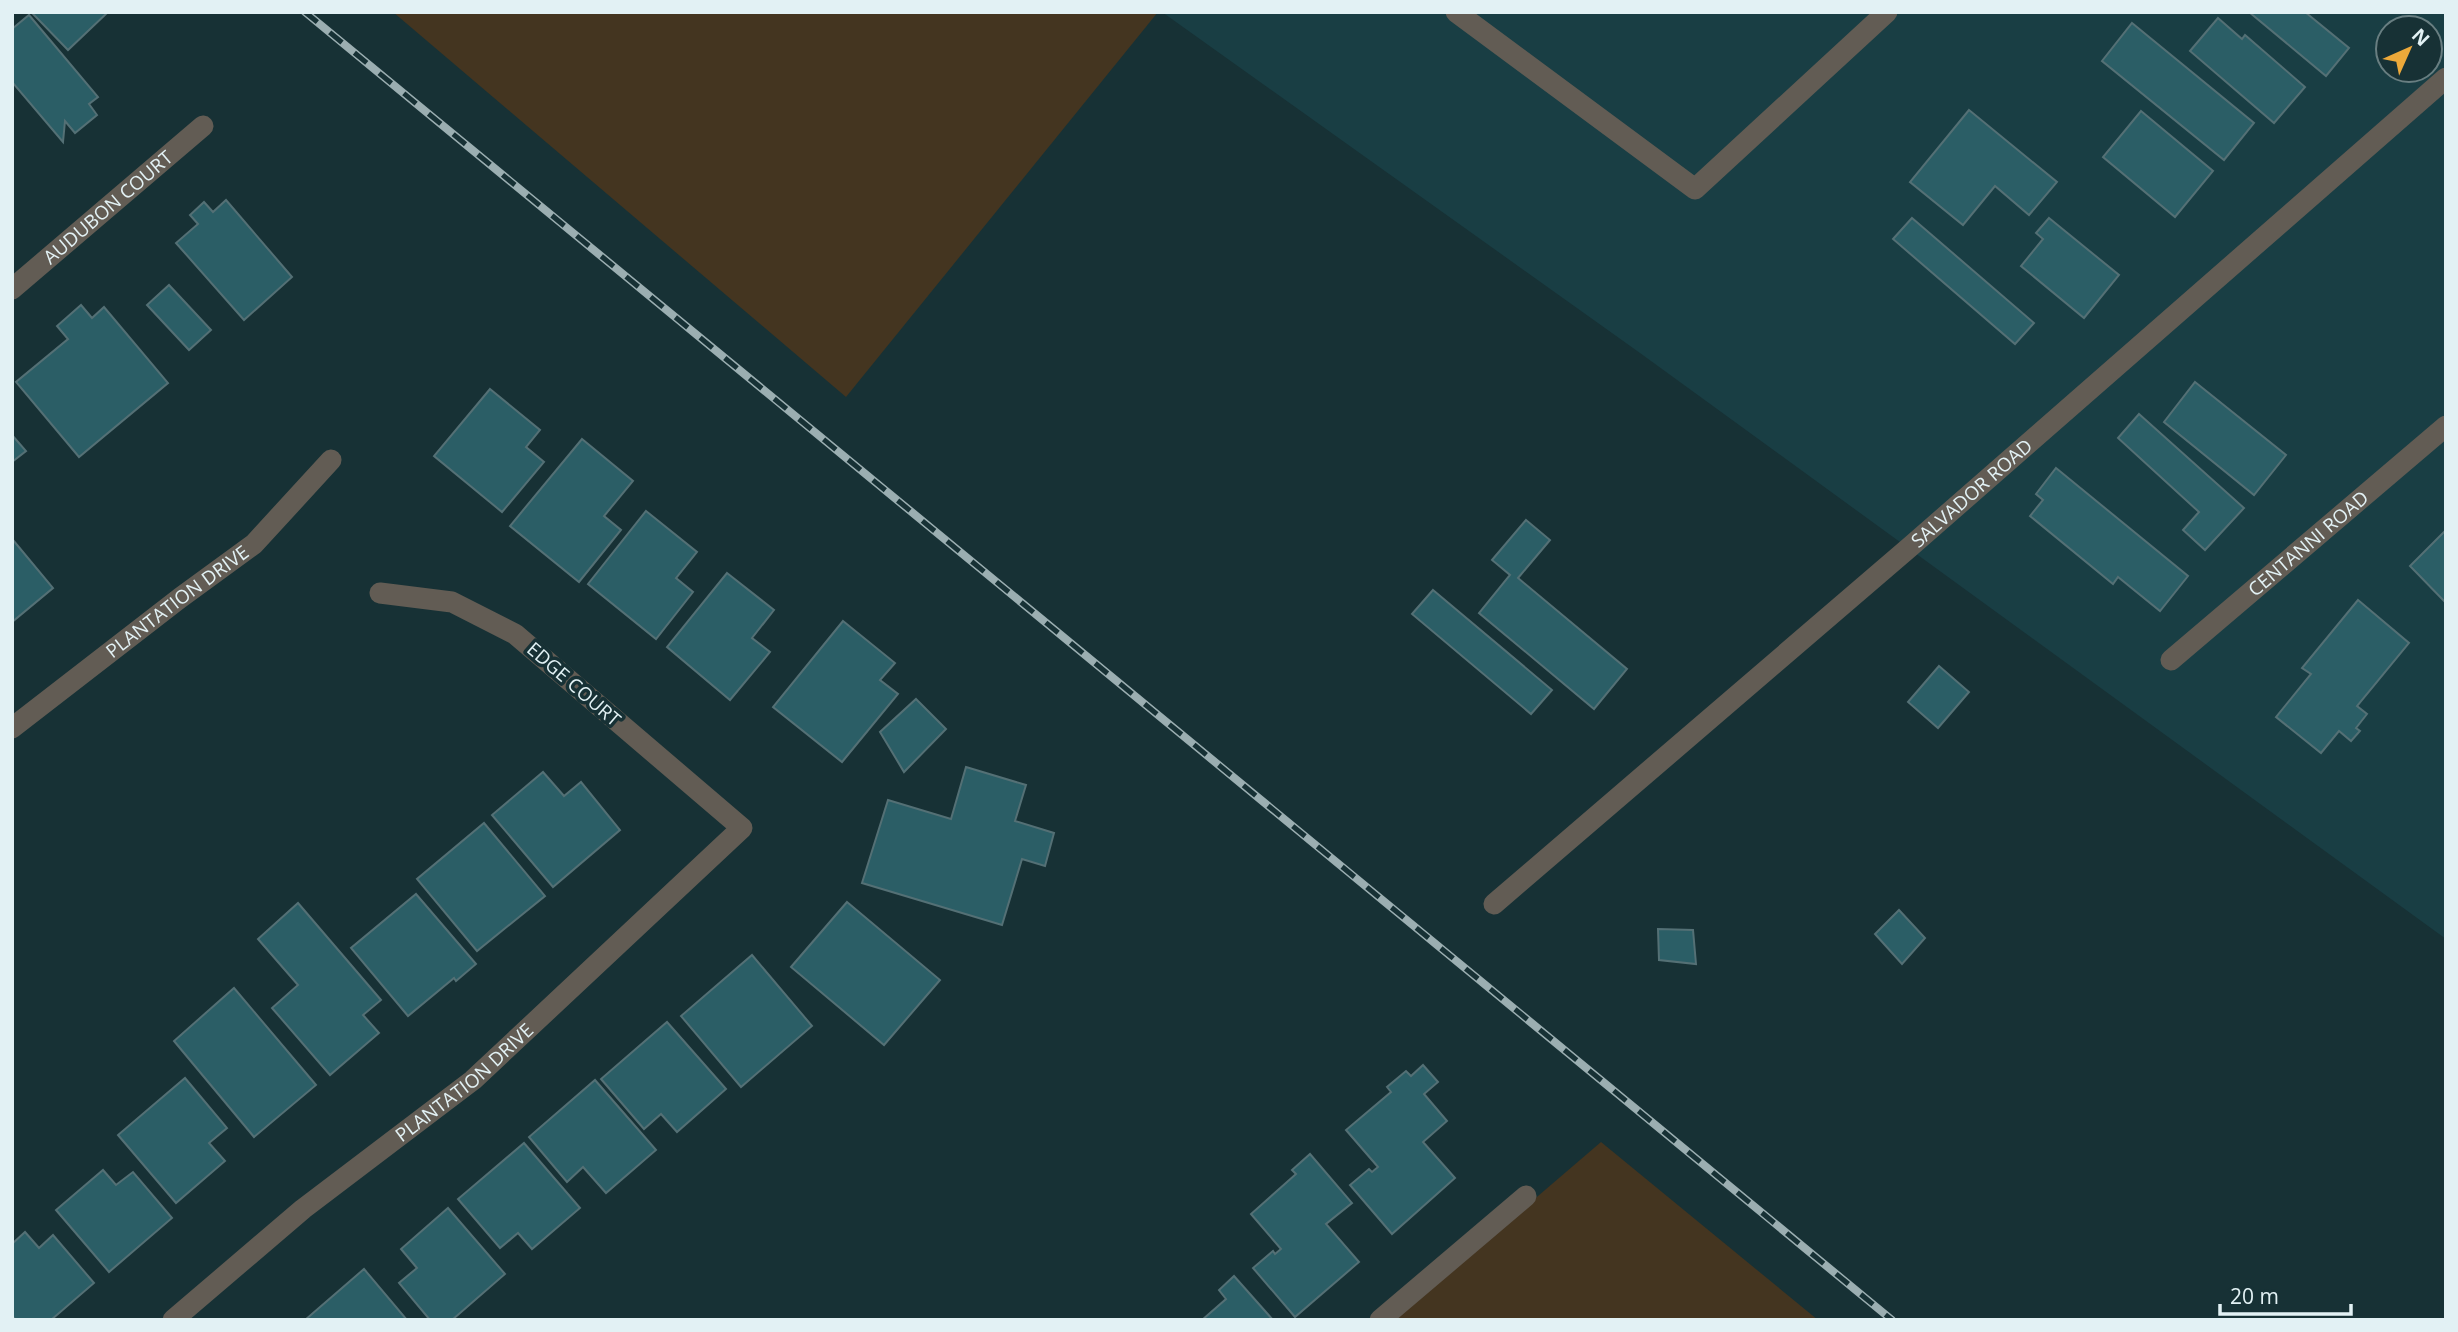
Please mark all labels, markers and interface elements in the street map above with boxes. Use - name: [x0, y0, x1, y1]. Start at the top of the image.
- north arrow: [2374, 14, 2444, 84]
- text: N: [2406, 22, 2436, 52]
- street label: AUDUBON COURT: [38, 144, 179, 270]
- street label: SALVADOR ROAD: [1905, 433, 2038, 553]
- street label: CENTANNI ROAD: [2242, 485, 2374, 602]
- street label: PLANTATION DRIVE: [100, 539, 254, 664]
- street label: EDGE COURT: [522, 636, 627, 732]
- street label: PLANTATION DRIVE: [390, 1017, 539, 1148]
- scale bar: [2220, 1272, 2351, 1316]
- text: 20 m: [2230, 1282, 2279, 1310]

